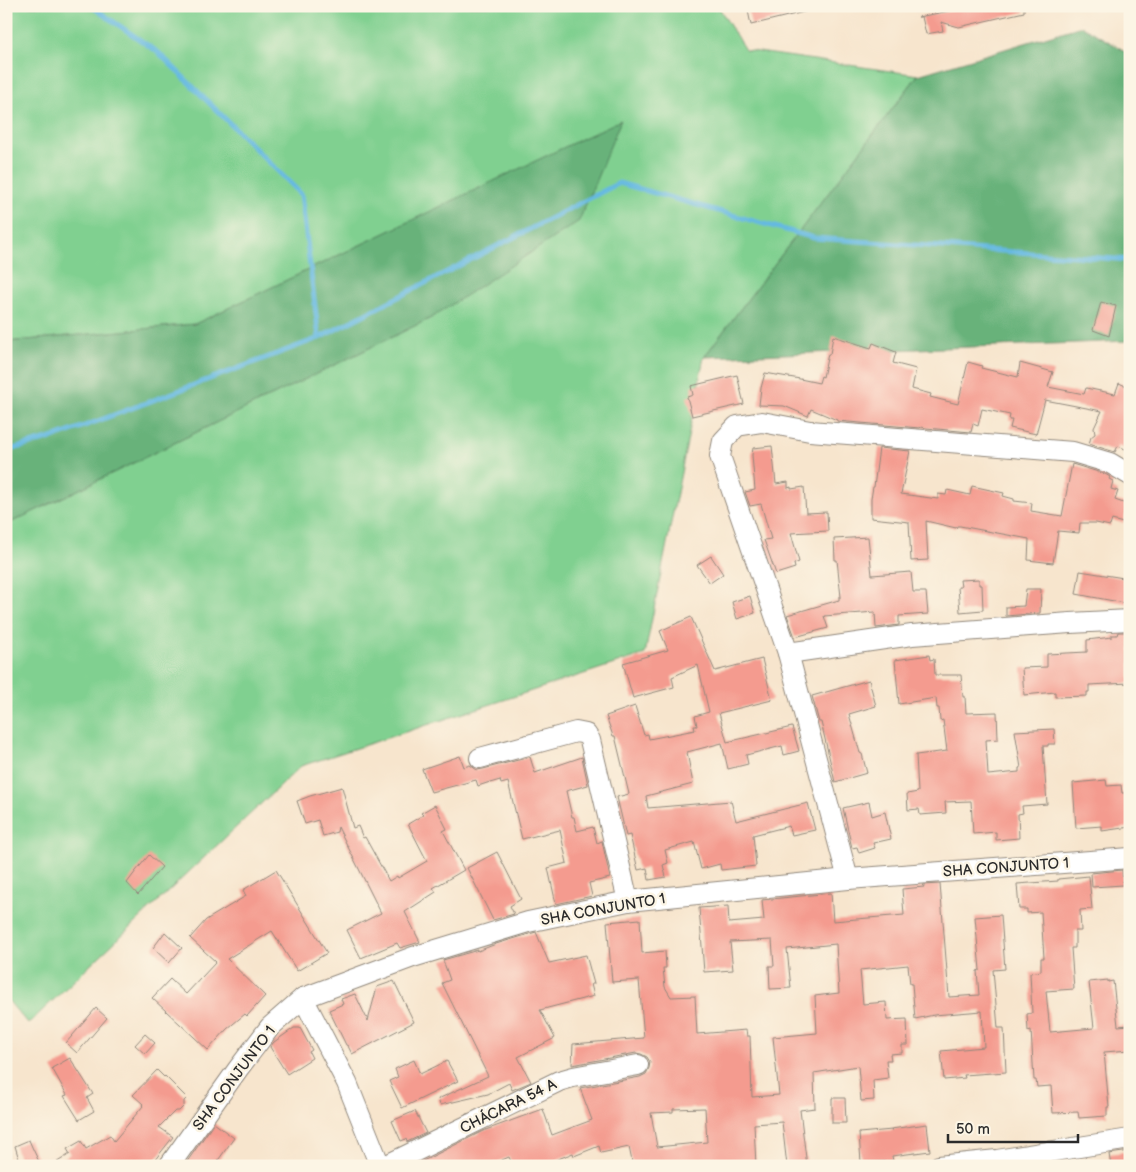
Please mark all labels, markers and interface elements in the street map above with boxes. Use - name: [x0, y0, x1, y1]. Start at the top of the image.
- street label: SHA CONJUNTO 1: [942, 854, 1070, 881]
- street label: SHA CONJUNTO 1: [539, 889, 667, 930]
- street label: SHA CONJUNTO 1: [189, 1022, 280, 1134]
- street label: CHÁCARA 54 A: [457, 1074, 560, 1138]
- scale bar: [948, 1112, 1078, 1144]
- text: 50 m: [956, 1120, 990, 1139]

